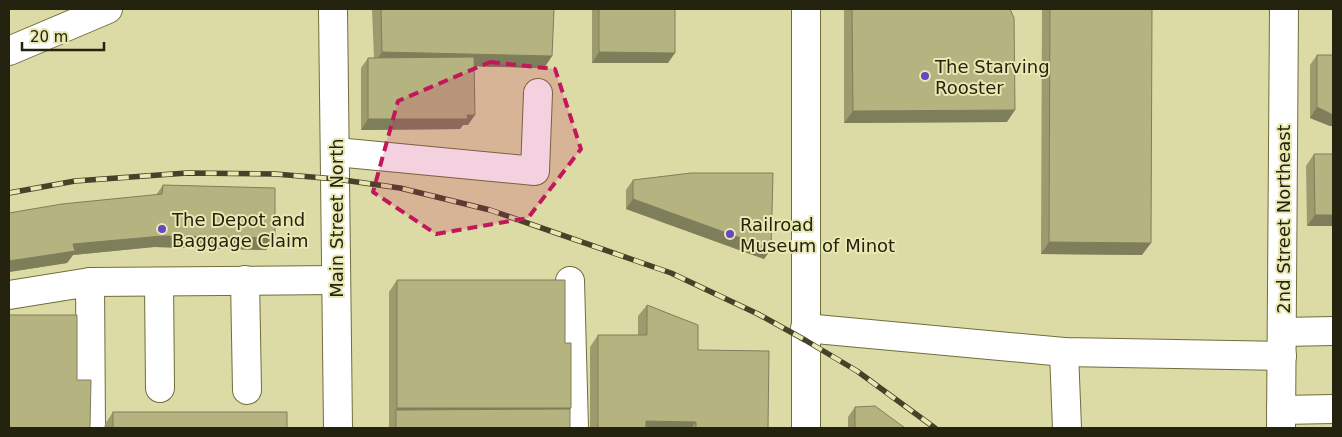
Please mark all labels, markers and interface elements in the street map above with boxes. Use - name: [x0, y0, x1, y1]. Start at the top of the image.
- scale bar: [22, 20, 105, 52]
- text: 20 m: [30, 28, 68, 46]
- place label: The Starving Rooster: [934, 56, 1050, 98]
- marker: The Starving Rooster: [919, 70, 931, 82]
- street label: 2nd Street Northeast: [1273, 124, 1294, 314]
- street label: Main Street North: [326, 138, 347, 298]
- place label: The Depot and Baggage Claim: [171, 209, 309, 251]
- place label: Railroad Museum of Minot: [740, 214, 895, 256]
- marker: The Depot and Baggage Claim: [156, 223, 168, 235]
- marker: Railroad Museum of Minot: [724, 228, 736, 240]

